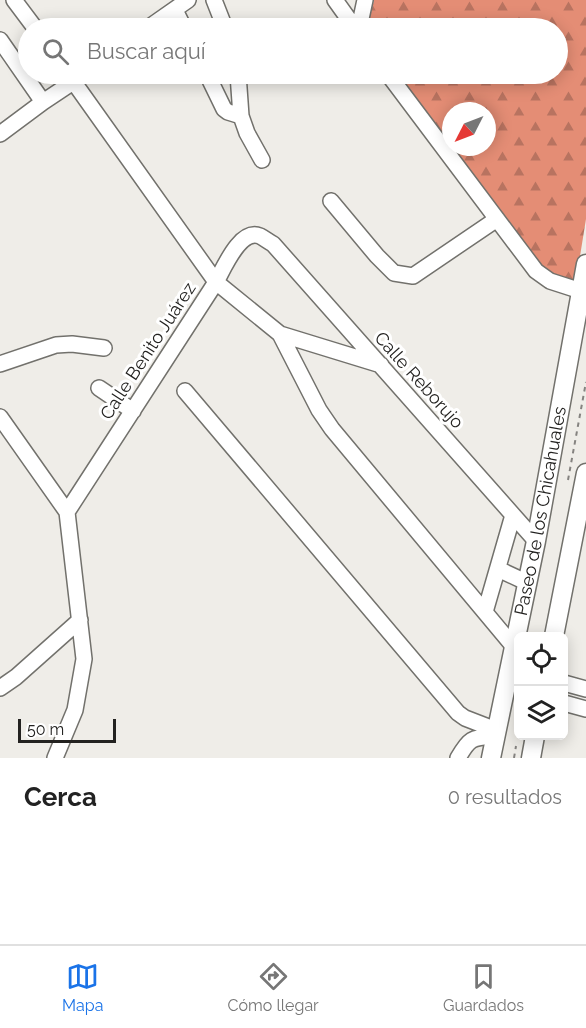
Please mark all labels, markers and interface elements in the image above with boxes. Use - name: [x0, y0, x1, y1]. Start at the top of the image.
- search box: [18, 18, 568, 84]
- icon: search: [39, 35, 72, 68]
- text: Buscar aquí: [87, 38, 206, 64]
- north arrow: [442, 102, 496, 156]
- street label: Calle Benito Juárez: [95, 278, 200, 423]
- street label: Calle Reborujo: [371, 327, 468, 433]
- street label: Paseo de los Chicahuales: [510, 404, 570, 617]
- map controls: [514, 632, 568, 740]
- button: locate: [514, 632, 568, 686]
- button: layers: [514, 686, 568, 740]
- scale bar: [18, 716, 116, 744]
- text: 50 m: [27, 720, 64, 739]
- text: Cerca: [24, 782, 97, 812]
- text: 0 resultados: [448, 785, 562, 809]
- tab: Mapa: [62, 960, 103, 1015]
- tab: Cómo llegar: [228, 960, 319, 1015]
- tab: Guardados: [443, 960, 524, 1015]

